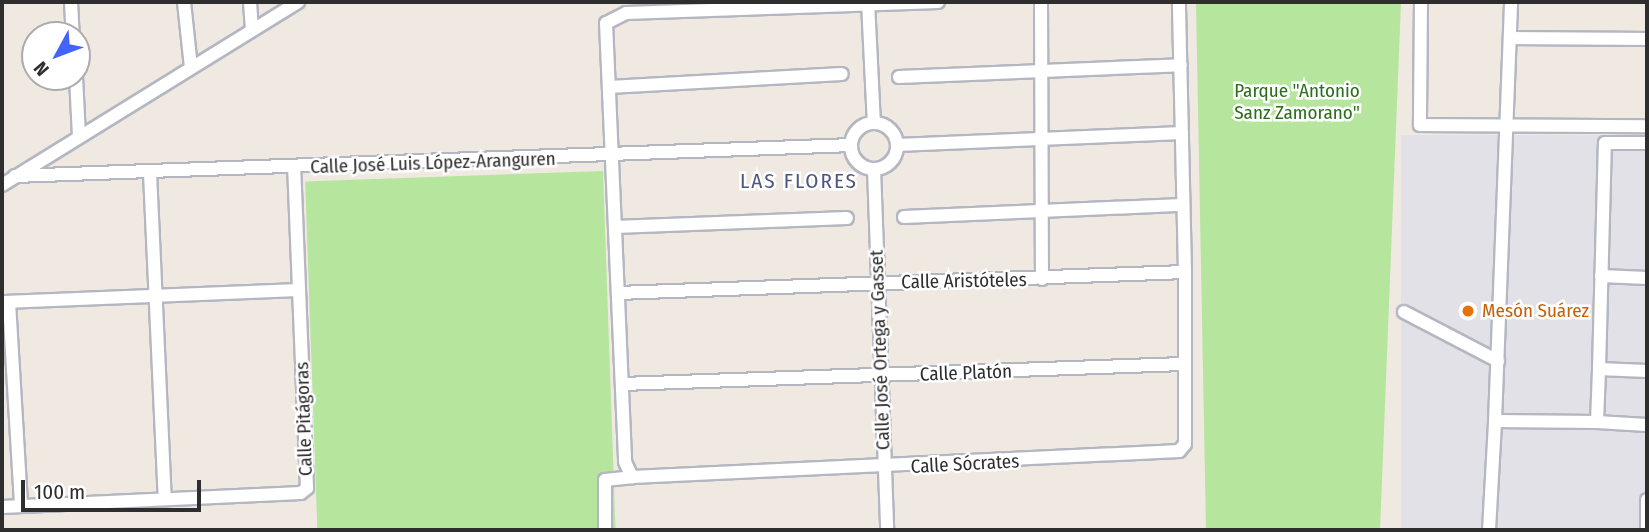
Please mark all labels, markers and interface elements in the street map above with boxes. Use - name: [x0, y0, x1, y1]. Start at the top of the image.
- north arrow: [21, 21, 91, 91]
- text: N: [29, 57, 54, 81]
- park label: Parque "Antonio Sanz Zamorano": [1234, 80, 1360, 124]
- street label: Calle José Luis López-Aranguren: [310, 147, 556, 179]
- district label: LAS FLORES: [741, 168, 857, 194]
- street label: Calle José Ortega y Gasset: [865, 249, 895, 451]
- street label: Calle Aristóteles: [901, 269, 1027, 293]
- place label: Mesón Suárez: [1482, 300, 1589, 322]
- marker: Mesón Suárez: [1460, 303, 1476, 319]
- street label: Calle Platón: [919, 360, 1013, 386]
- street label: Calle Pitágoras: [291, 362, 317, 476]
- street label: Calle Sócrates: [910, 450, 1020, 478]
- scale bar: [24, 466, 205, 510]
- text: 100 m: [34, 479, 85, 505]

